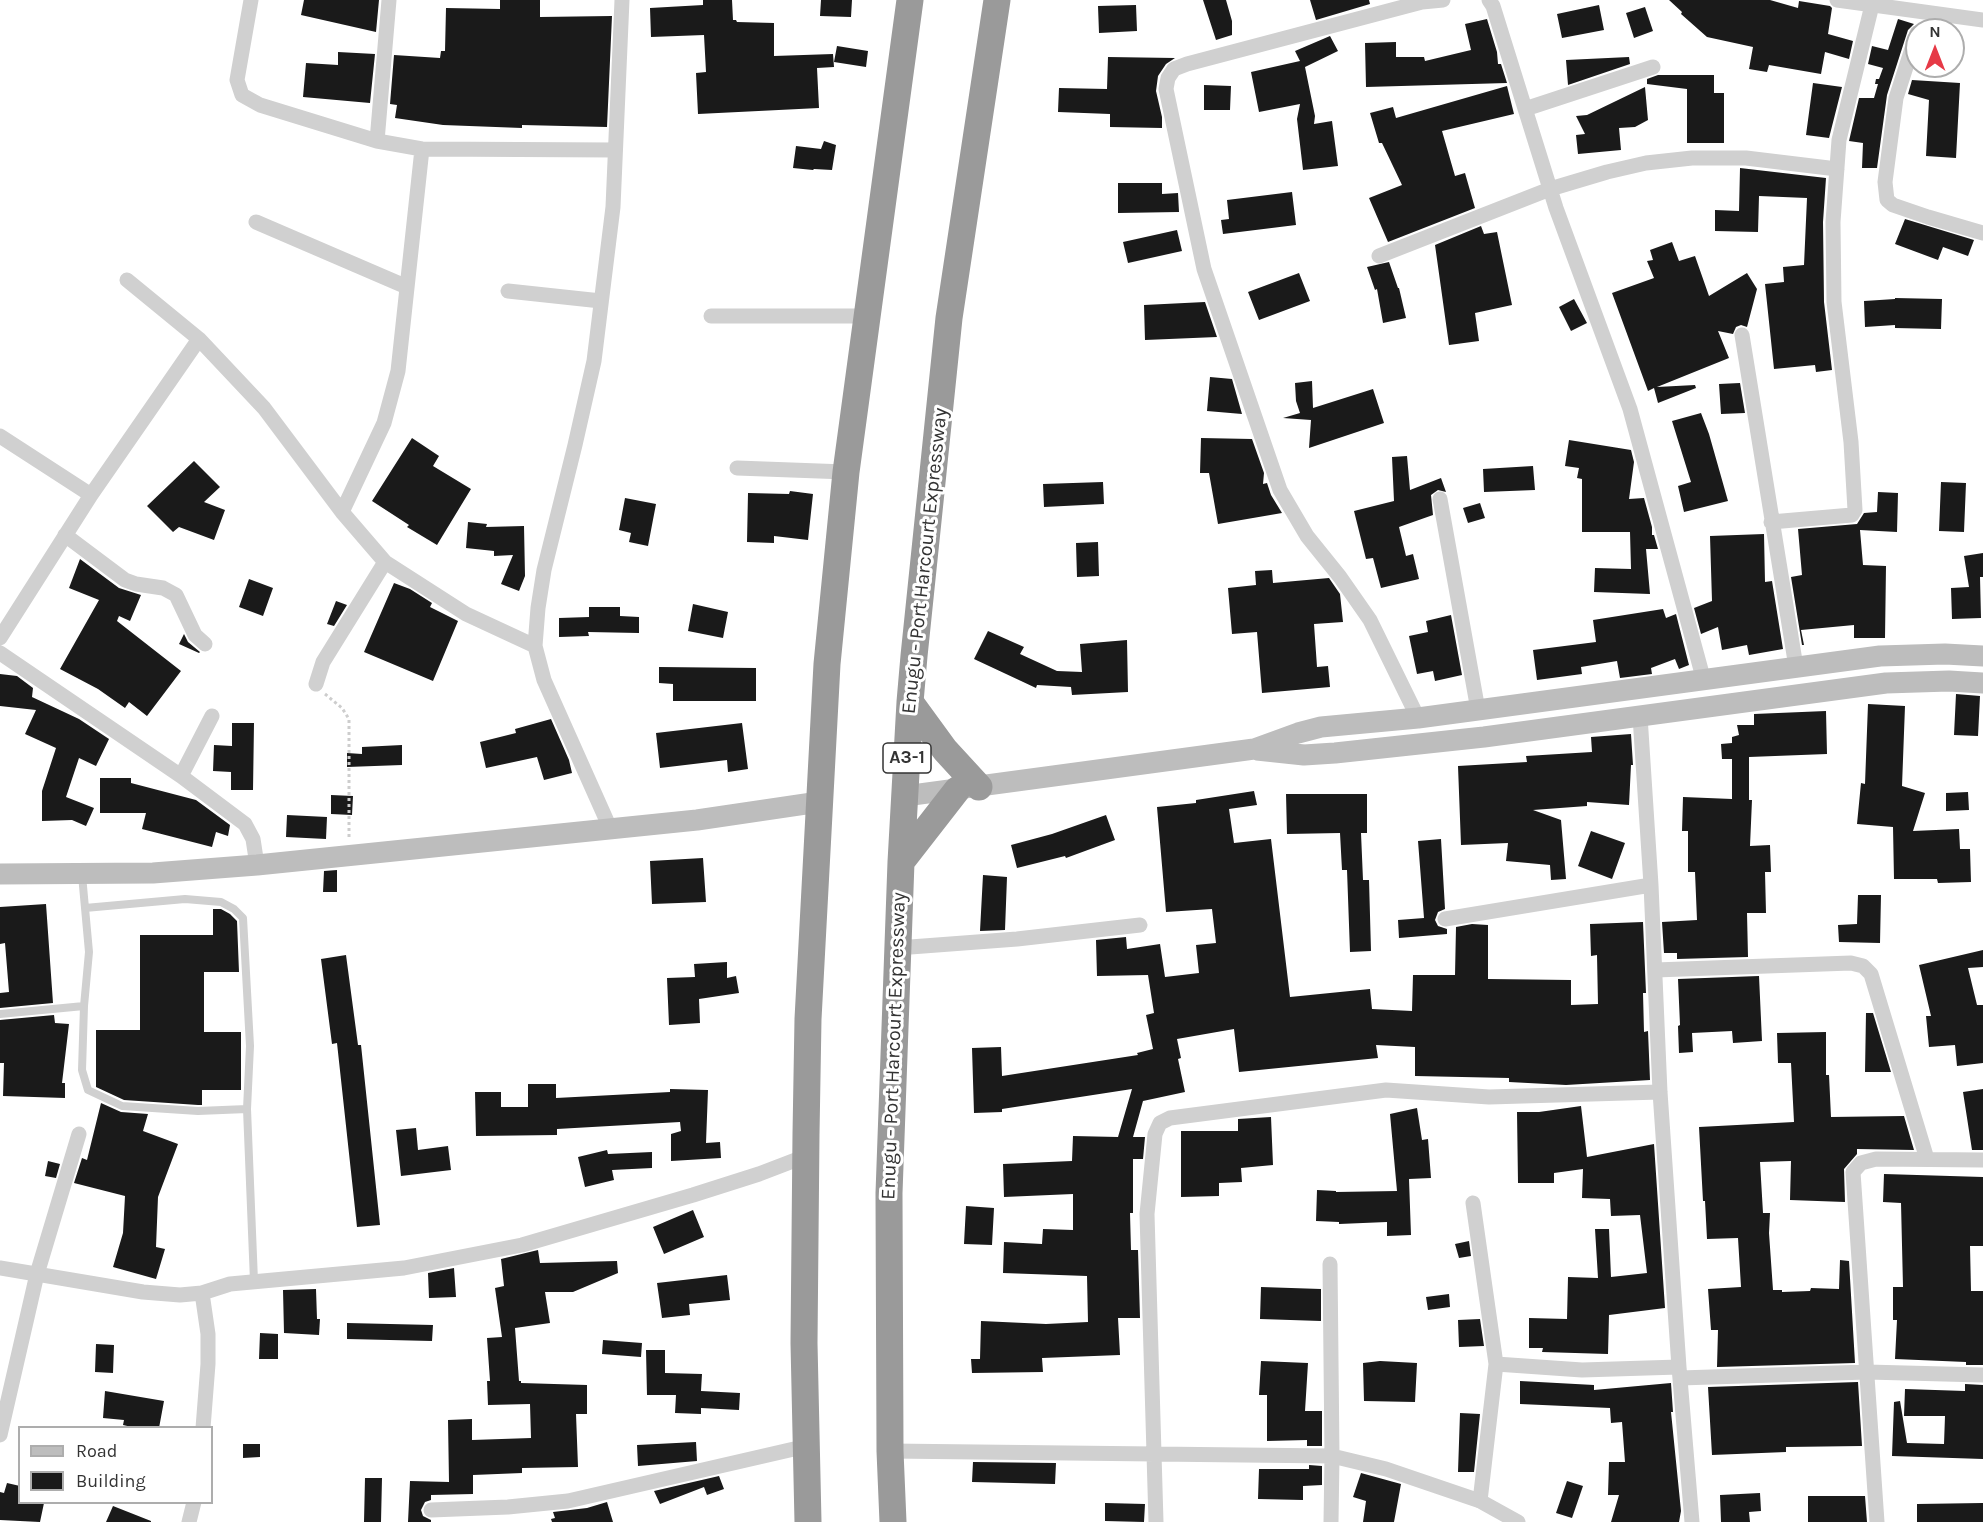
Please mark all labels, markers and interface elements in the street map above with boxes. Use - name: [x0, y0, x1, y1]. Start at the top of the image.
- north arrow: [1905, 18, 1965, 78]
- text: N: [1929, 22, 1941, 41]
- street label: Enugu - Port Harcourt Expressway: [897, 407, 953, 715]
- road number: A3-1: [883, 743, 931, 773]
- street label: Enugu - Port Harcourt Expressway: [877, 892, 911, 1200]
- legend: [18, 1426, 213, 1504]
- text: Road: [76, 1440, 117, 1462]
- text: Building: [76, 1470, 146, 1492]

